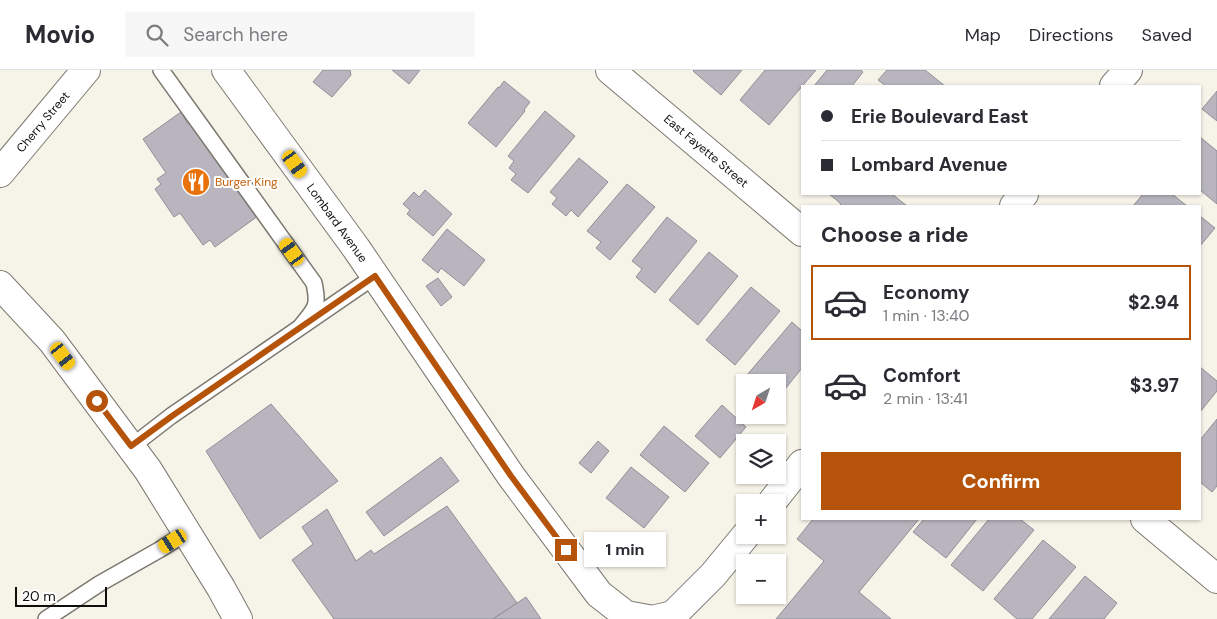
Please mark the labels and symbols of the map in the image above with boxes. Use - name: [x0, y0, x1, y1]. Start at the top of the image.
- street label: Cherry Street: [13, 88, 73, 156]
- street label: East Fayette Street: [661, 111, 752, 191]
- car: [280, 147, 309, 181]
- restaurant icon: Burger King: [181, 167, 211, 197]
- place label: Burger King: [215, 174, 278, 190]
- street label: Lombard Avenue: [303, 180, 371, 266]
- car: [277, 235, 306, 269]
- car: [47, 340, 78, 372]
- north arrow: [736, 374, 786, 424]
- route start: [86, 390, 108, 412]
- car: [156, 527, 189, 555]
- callout: 1 min: [584, 532, 666, 568]
- route end: [555, 539, 577, 561]
- scale bar: [15, 584, 108, 607]

